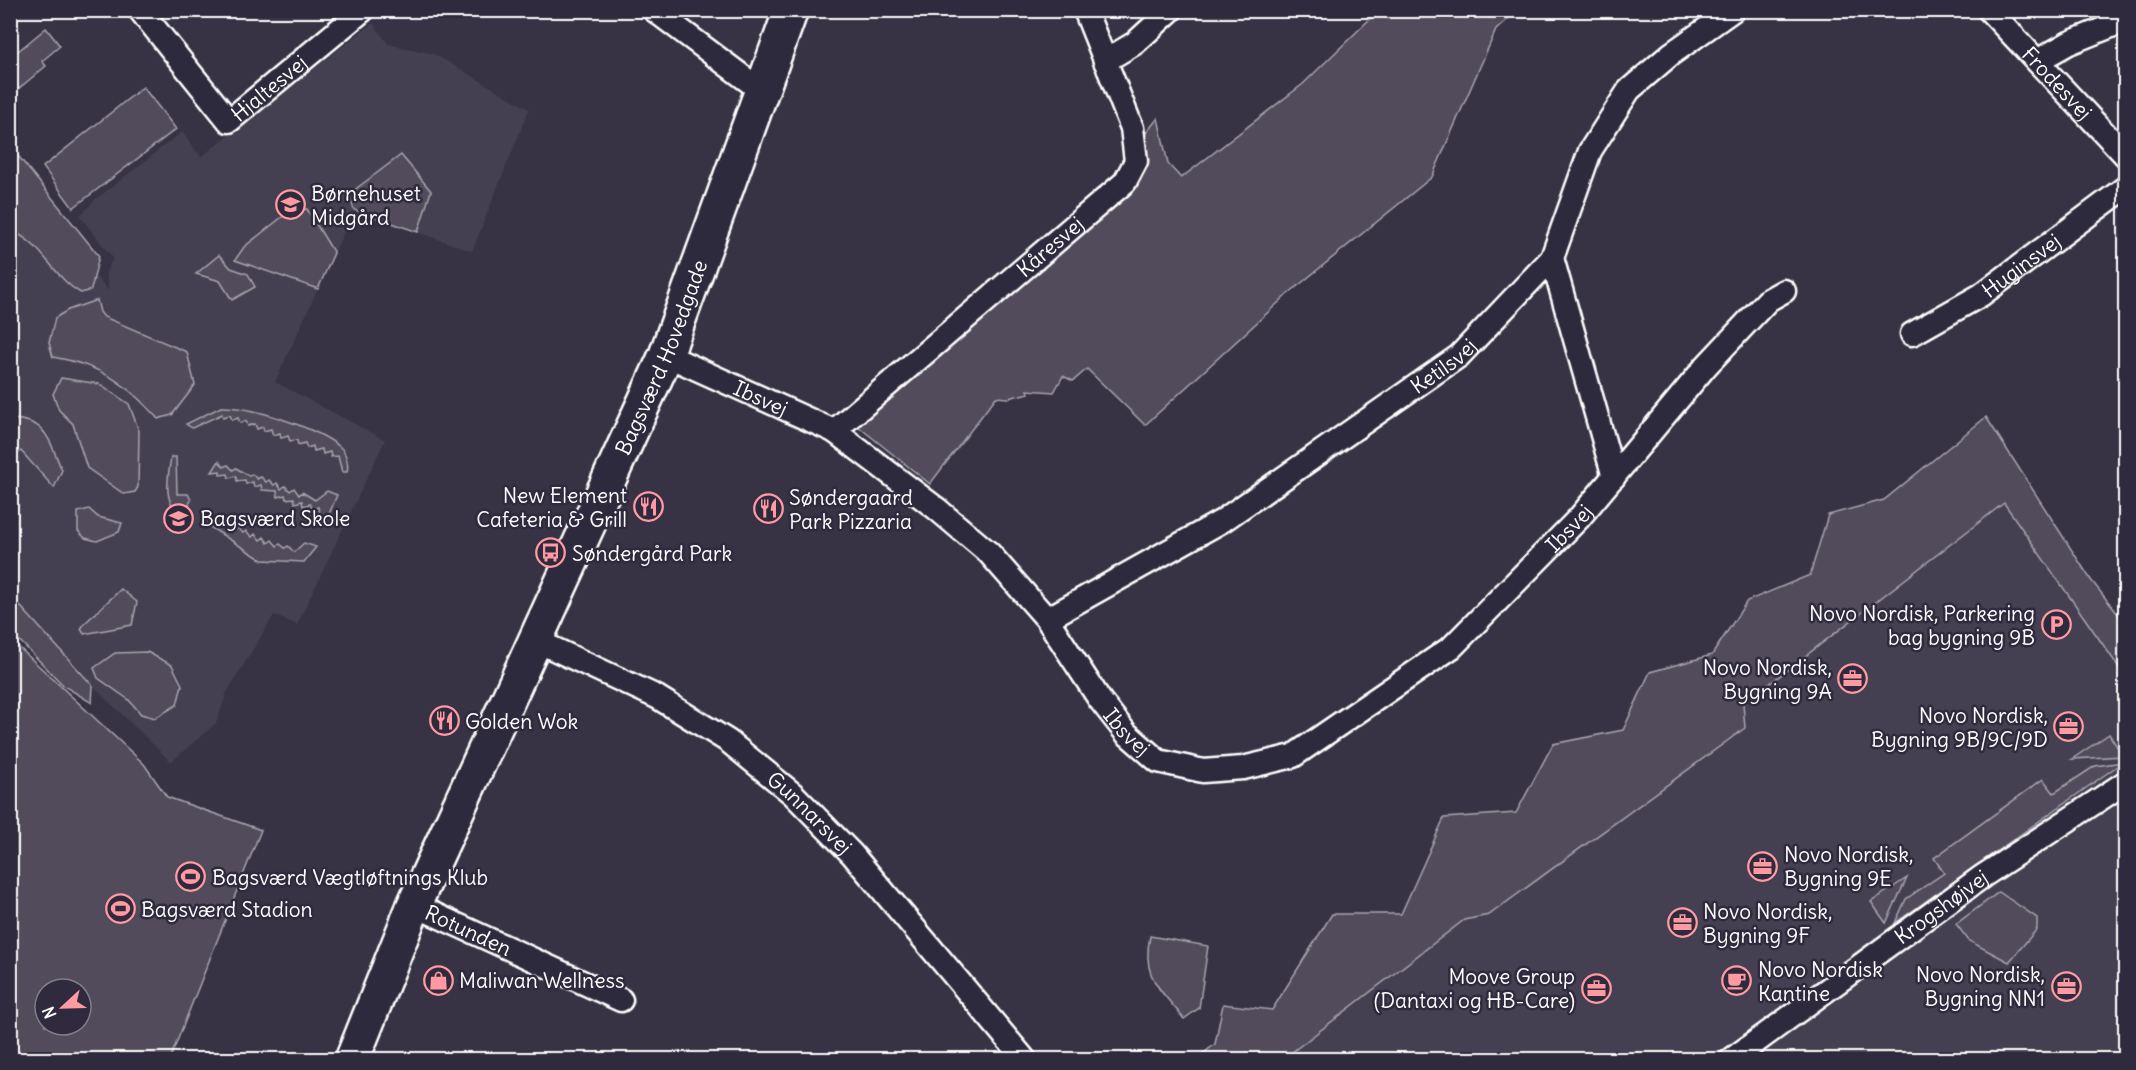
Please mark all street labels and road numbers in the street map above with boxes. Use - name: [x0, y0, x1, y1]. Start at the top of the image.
- street label: Frodesvej: [2017, 41, 2098, 125]
- street label: Hjaltesvej: [225, 49, 312, 127]
- street label: Kåresvej: [1011, 210, 1089, 283]
- street label: Huginsvej: [1976, 227, 2066, 303]
- street label: Bagsværd Hovedgade: [609, 256, 713, 459]
- street label: Ketilsvej: [1405, 332, 1482, 399]
- street label: Ibsvej: [729, 374, 792, 422]
- street label: Ibsvej: [1539, 499, 1598, 558]
- street label: Ibsvej: [1098, 702, 1156, 762]
- street label: Gunnarsvej: [762, 765, 858, 860]
- street label: Krogshøjvej: [1889, 863, 1993, 950]
- street label: Rotunden: [421, 899, 516, 962]

